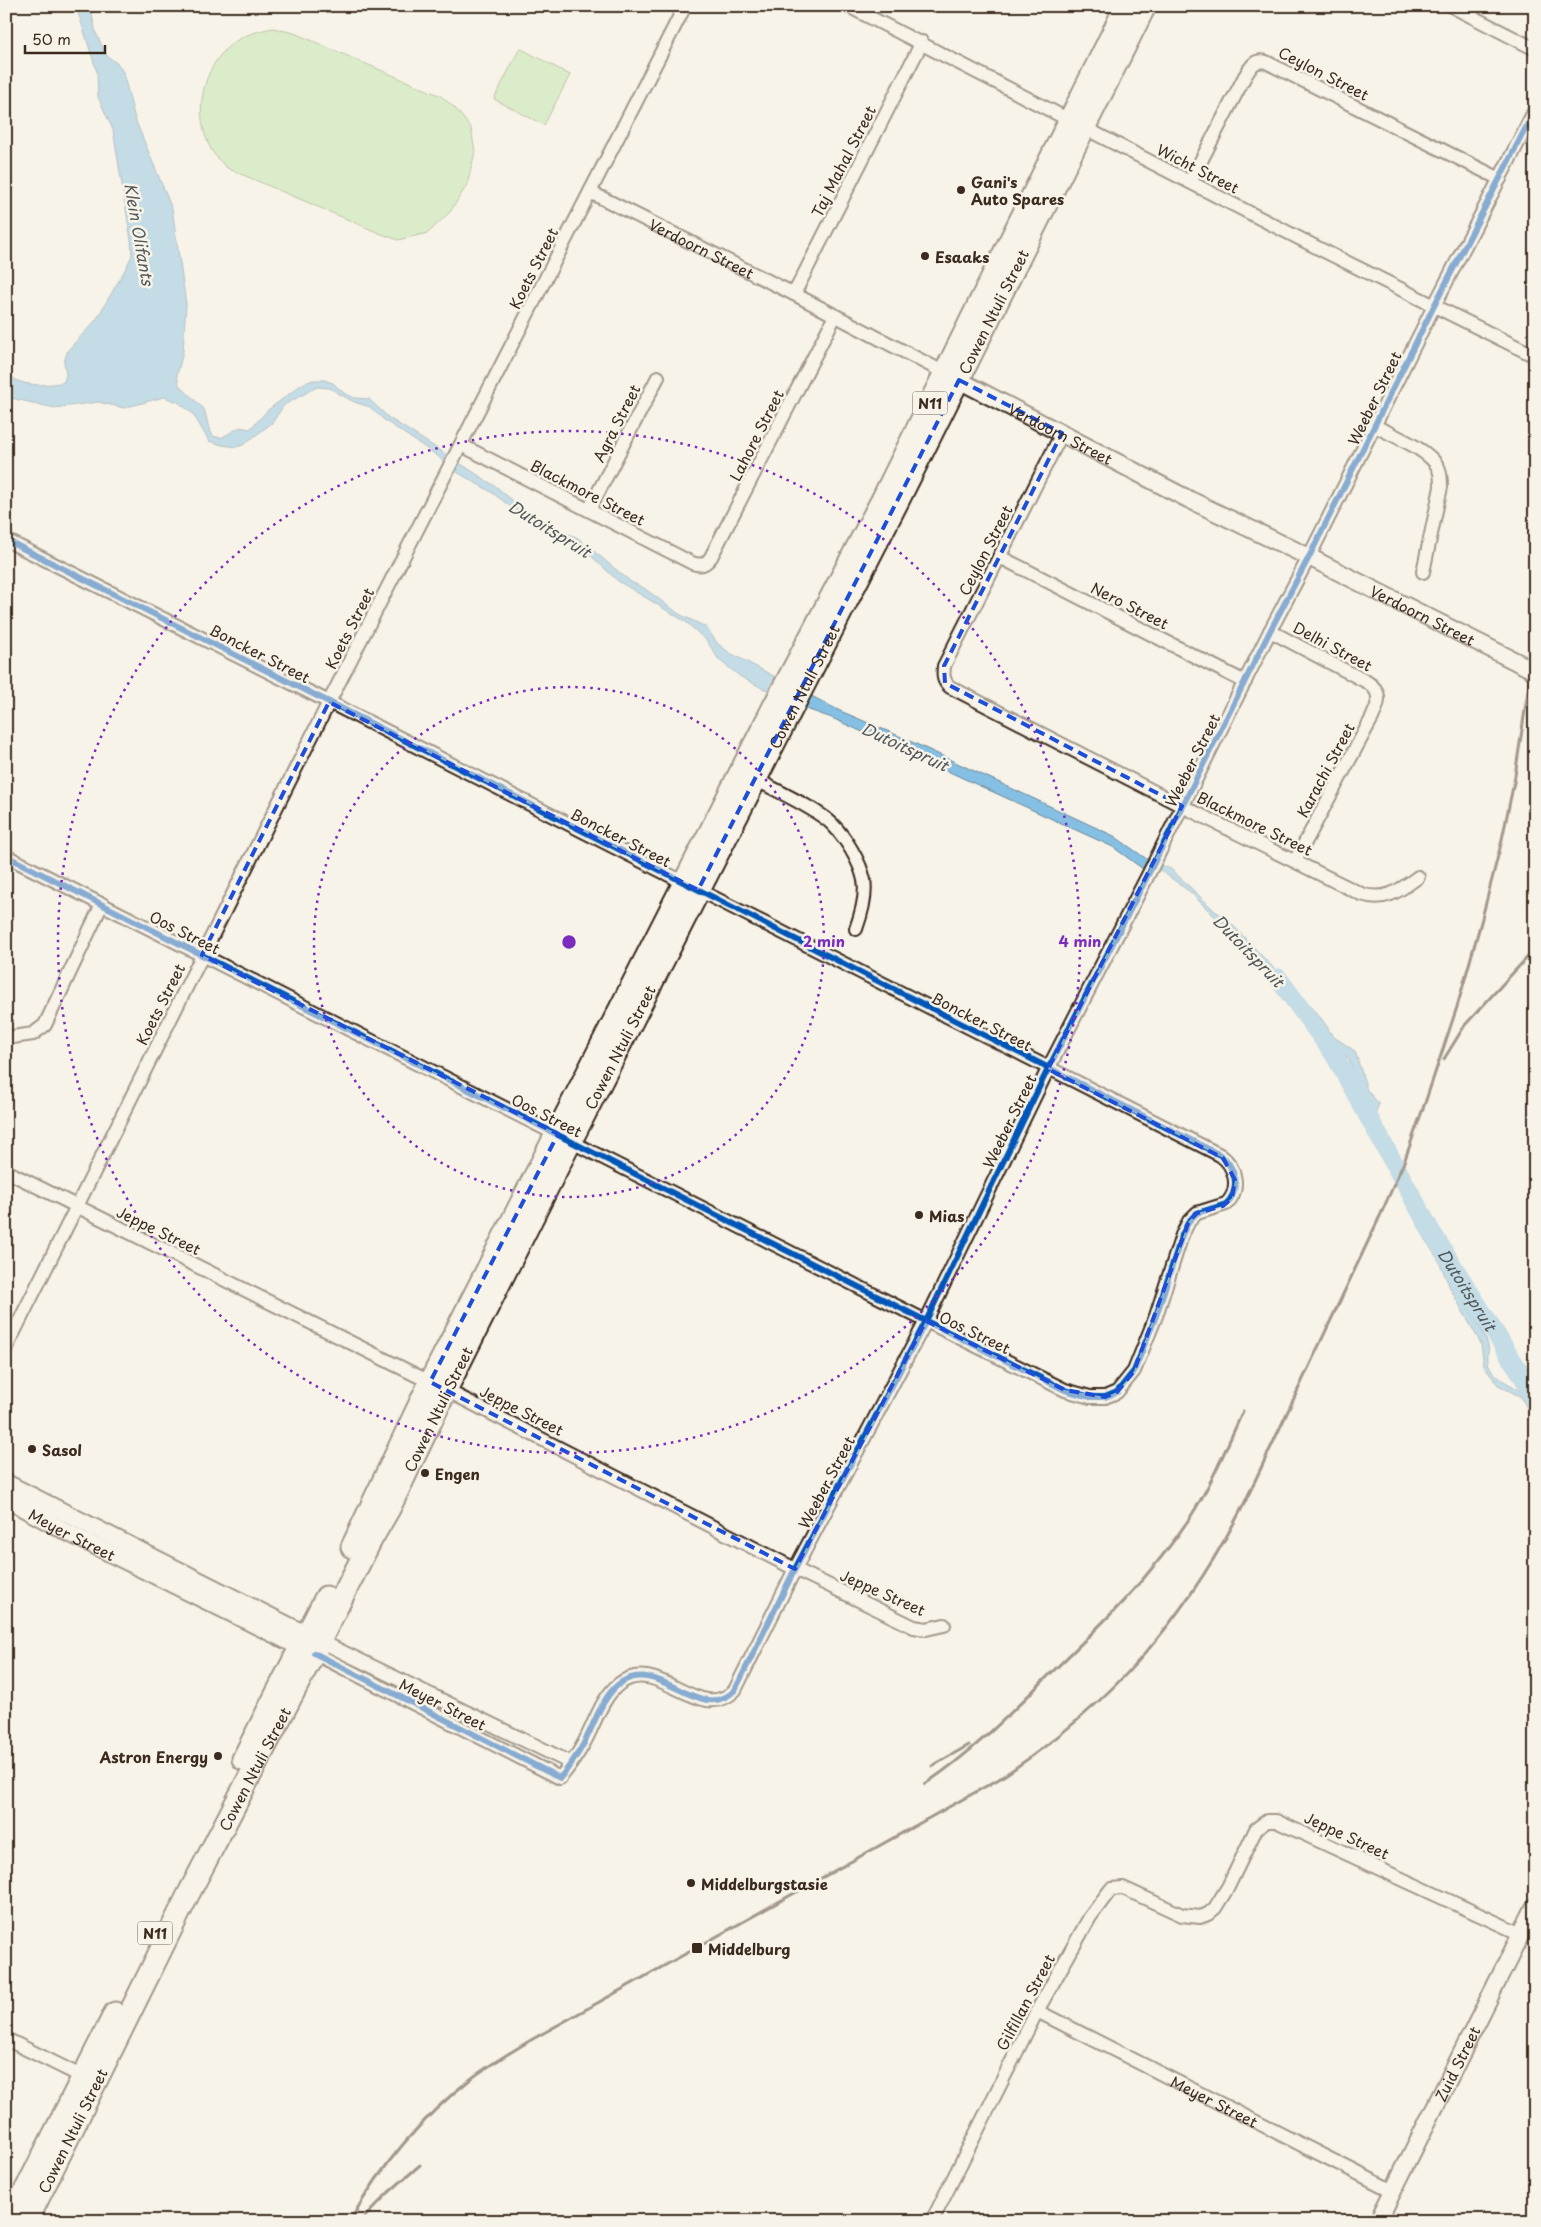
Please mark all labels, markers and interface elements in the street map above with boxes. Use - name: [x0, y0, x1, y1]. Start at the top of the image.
- scale bar: [25, 22, 105, 54]
- text: 50 m: [32, 27, 71, 50]
- street label: Ceylon Street: [1275, 40, 1373, 106]
- street label: Taj Mahal Street: [805, 101, 881, 221]
- street label: Wicht Street: [1153, 137, 1243, 199]
- place label: Gani's Auto Spares: [971, 170, 1064, 210]
- water label: Klein Olifants: [119, 181, 161, 288]
- marker: Gani's Auto Spares: [955, 184, 967, 196]
- street label: Verdoorn Street: [645, 212, 758, 284]
- street label: Koets Street: [503, 223, 563, 313]
- place label: Esaaks: [935, 245, 989, 268]
- street label: Cowen Ntuli Street: [952, 245, 1033, 378]
- marker: Esaaks: [919, 250, 931, 262]
- street label: Weeber Street: [1341, 347, 1407, 449]
- street label: Agra Street: [587, 380, 645, 466]
- street label: Lahore Street: [723, 385, 789, 485]
- road number: N11: [912, 392, 948, 414]
- street label: Verdoorn Street: [1005, 396, 1117, 470]
- street label: Blackmore Street: [527, 453, 649, 531]
- water label: Dutoitspruit: [504, 493, 598, 564]
- street label: Ceylon Street: [952, 501, 1018, 599]
- street label: Nero Street: [1087, 576, 1173, 634]
- street label: Verdoorn Street: [1367, 578, 1479, 651]
- street label: Koets Street: [319, 583, 379, 673]
- street label: Delhi Street: [1289, 615, 1377, 677]
- street label: Boncker Street: [206, 618, 314, 688]
- street label: Cowen Ntuli Street: [762, 620, 845, 752]
- street label: Weeber Street: [1159, 709, 1225, 811]
- water label: Dutoitspruit: [858, 715, 955, 778]
- street label: Karachi Street: [1290, 718, 1360, 821]
- street label: Blackmore Street: [1193, 785, 1317, 861]
- street label: Boncker Street: [567, 802, 675, 872]
- street label: Oos Street: [146, 904, 224, 960]
- water label: Dutoitspruit: [1208, 908, 1292, 994]
- text: 2 min: [803, 929, 845, 952]
- text: 4 min: [1059, 929, 1101, 952]
- centre of rings: [560, 933, 578, 951]
- street label: Koets Street: [130, 959, 190, 1049]
- street label: Cowen Ntuli Street: [578, 981, 660, 1113]
- street label: Boncker Street: [928, 986, 1036, 1056]
- street label: Weeber Street: [976, 1070, 1042, 1172]
- street label: Oos Street: [508, 1087, 586, 1143]
- street label: Jeppe Street: [113, 1200, 205, 1260]
- place label: Mias: [929, 1204, 965, 1227]
- marker: Mias: [913, 1209, 925, 1221]
- water label: Dutoitspruit: [1433, 1243, 1504, 1337]
- street label: Oos Street: [936, 1305, 1014, 1359]
- street label: Cowen Ntuli Street: [397, 1342, 478, 1475]
- street label: Jeppe Street: [476, 1379, 568, 1441]
- street label: Weeber Street: [792, 1432, 860, 1532]
- place label: Sasol: [42, 1438, 82, 1461]
- marker: Sasol: [26, 1443, 38, 1455]
- place label: Engen: [435, 1462, 480, 1485]
- marker: Engen: [419, 1467, 431, 1479]
- street label: Meyer Street: [25, 1502, 120, 1566]
- street label: Jeppe Street: [837, 1563, 929, 1621]
- street label: Meyer Street: [396, 1672, 490, 1736]
- street label: Cowen Ntuli Street: [212, 1703, 296, 1835]
- place label: Astron Energy: [99, 1745, 208, 1768]
- marker: Astron Energy: [212, 1750, 224, 1762]
- street label: Jeppe Street: [1301, 1805, 1393, 1865]
- place label: Middelburgstasie: [701, 1872, 828, 1895]
- marker: Middelburgstasie: [685, 1877, 697, 1889]
- road number: N11: [138, 1922, 172, 1945]
- place label: Middelburg: [708, 1937, 790, 1960]
- marker: Middelburg: [690, 1941, 704, 1955]
- street label: Gilfillan Street: [990, 1950, 1060, 2054]
- street label: Zuid Street: [1428, 2022, 1485, 2105]
- street label: Cowen Ntuli Street: [31, 2064, 112, 2197]
- street label: Meyer Street: [1167, 2069, 1262, 2132]

